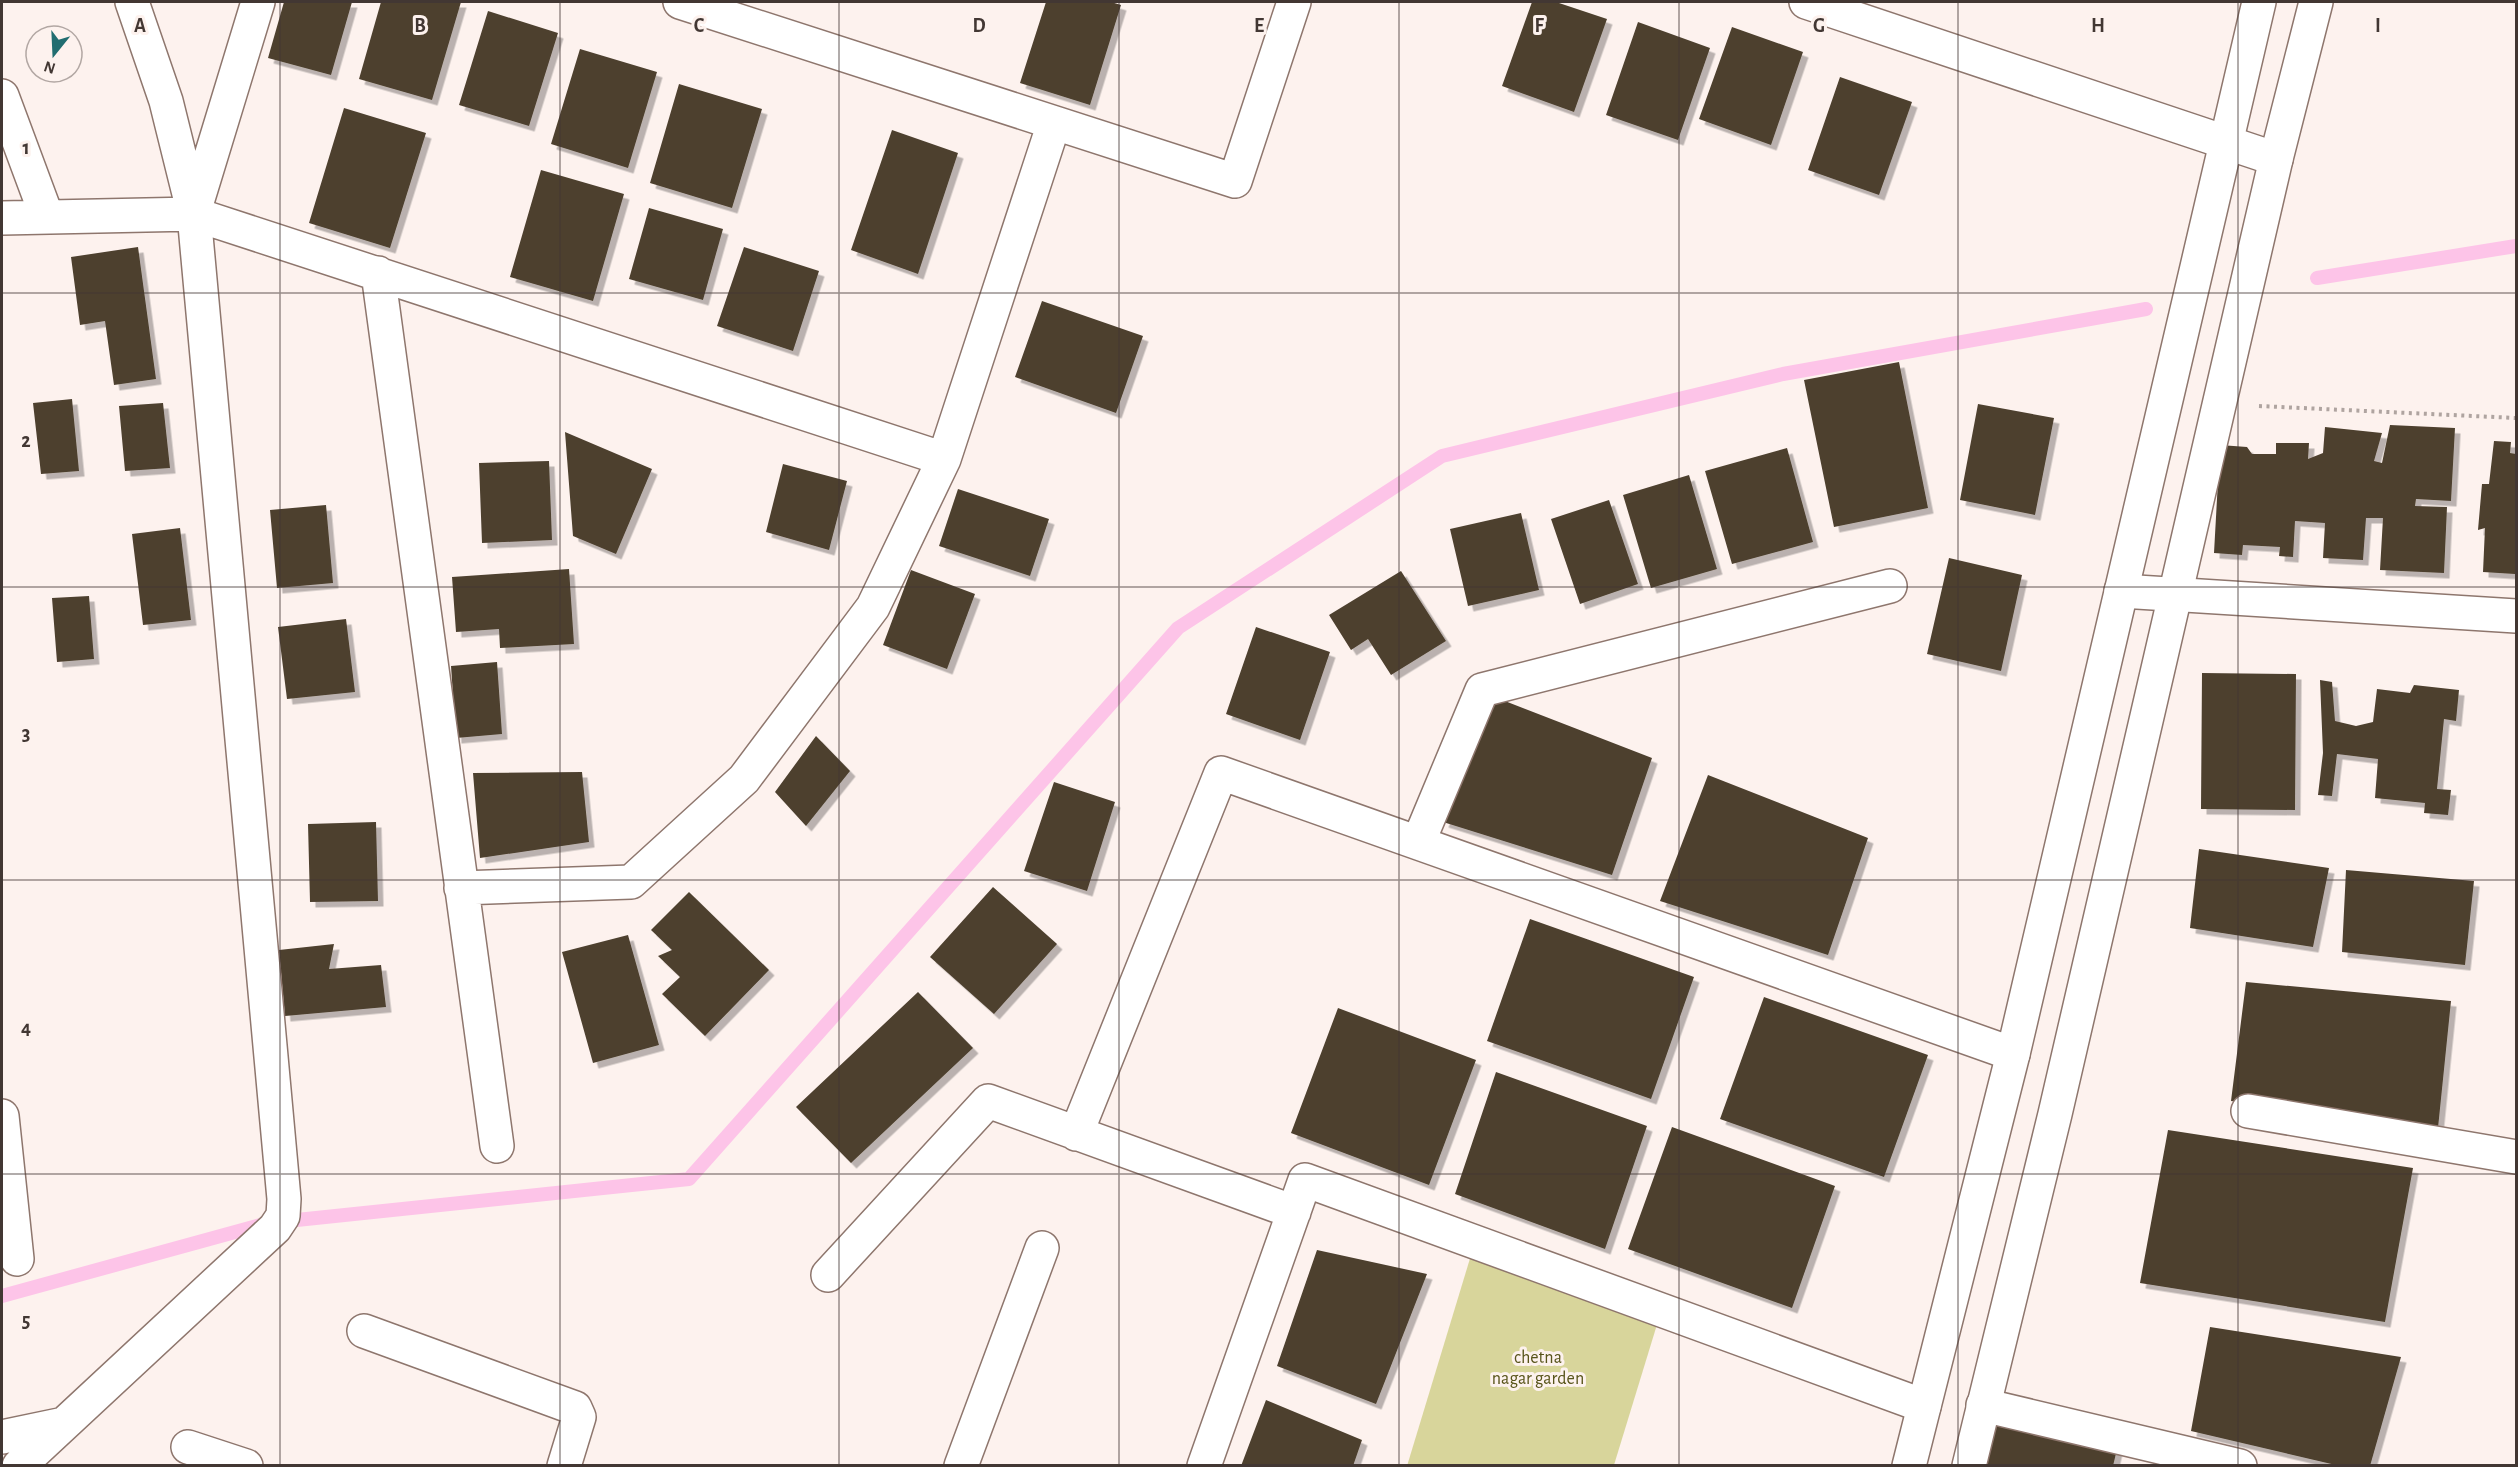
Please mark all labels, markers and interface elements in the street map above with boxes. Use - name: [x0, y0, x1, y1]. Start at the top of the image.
- text: A: [134, 16, 146, 36]
- text: B: [414, 16, 426, 36]
- text: C: [694, 16, 705, 36]
- text: D: [972, 16, 986, 36]
- text: E: [1254, 16, 1264, 36]
- text: F: [1534, 16, 1544, 36]
- text: G: [1813, 16, 1825, 36]
- text: H: [2091, 16, 2105, 36]
- text: I: [2375, 16, 2381, 36]
- north arrow: [24, 24, 84, 84]
- text: N: [42, 58, 57, 77]
- text: 1: [22, 138, 30, 158]
- text: 2: [21, 431, 31, 451]
- text: 3: [22, 724, 30, 744]
- text: 4: [21, 1018, 31, 1038]
- text: 5: [22, 1311, 30, 1331]
- park label: chetna nagar garden: [1492, 1349, 1584, 1388]

